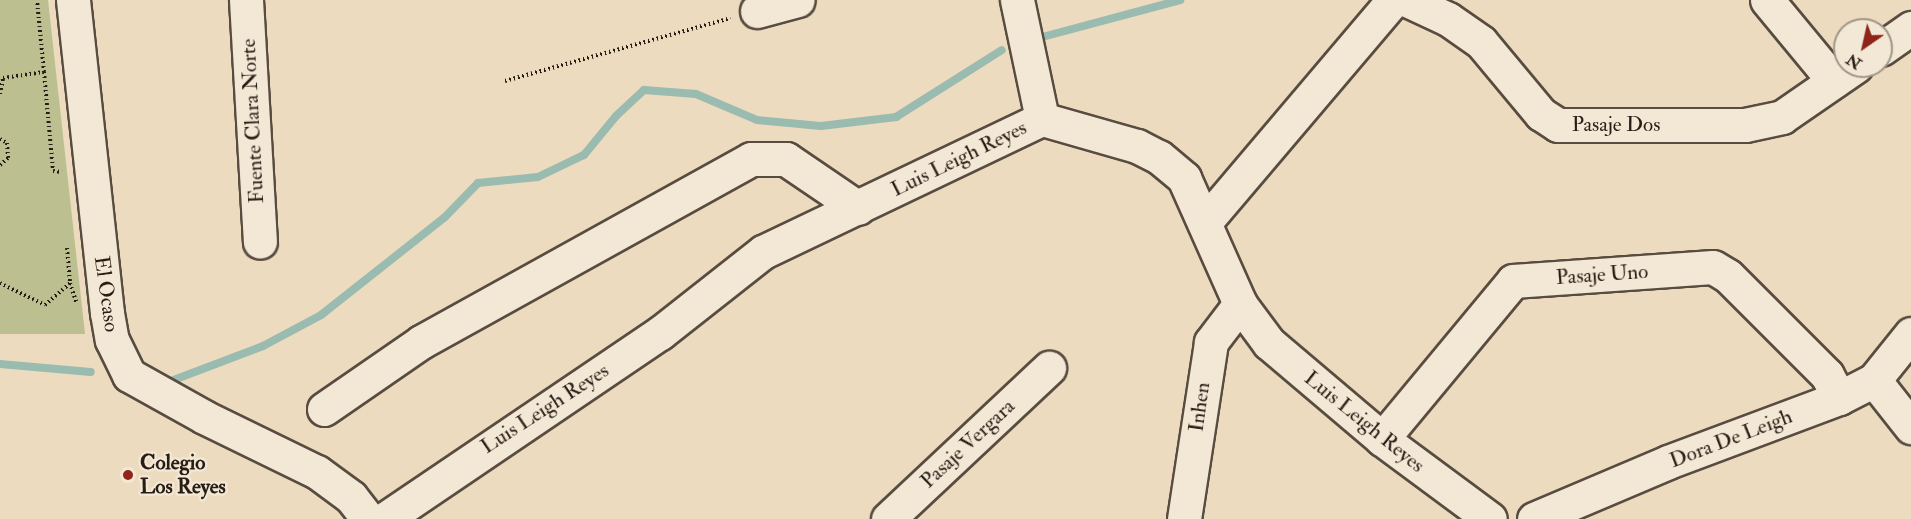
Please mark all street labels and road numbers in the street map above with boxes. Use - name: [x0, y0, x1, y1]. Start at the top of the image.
- street label: Fuente Clara Norte: [236, 38, 270, 204]
- street label: Pasaje Dos: [1572, 112, 1660, 138]
- street label: Luis Leigh Reyes: [887, 115, 1031, 203]
- street label: El Ocaso: [88, 254, 124, 334]
- street label: Pasaje Uno: [1555, 259, 1649, 291]
- street label: Luis Leigh Reyes: [476, 358, 614, 460]
- street label: Luis Leigh Reyes: [1299, 366, 1429, 478]
- street label: Inhen: [1184, 381, 1216, 433]
- street label: Pasaje Vergara: [916, 394, 1020, 494]
- street label: Dora De Leigh: [1666, 404, 1796, 474]

